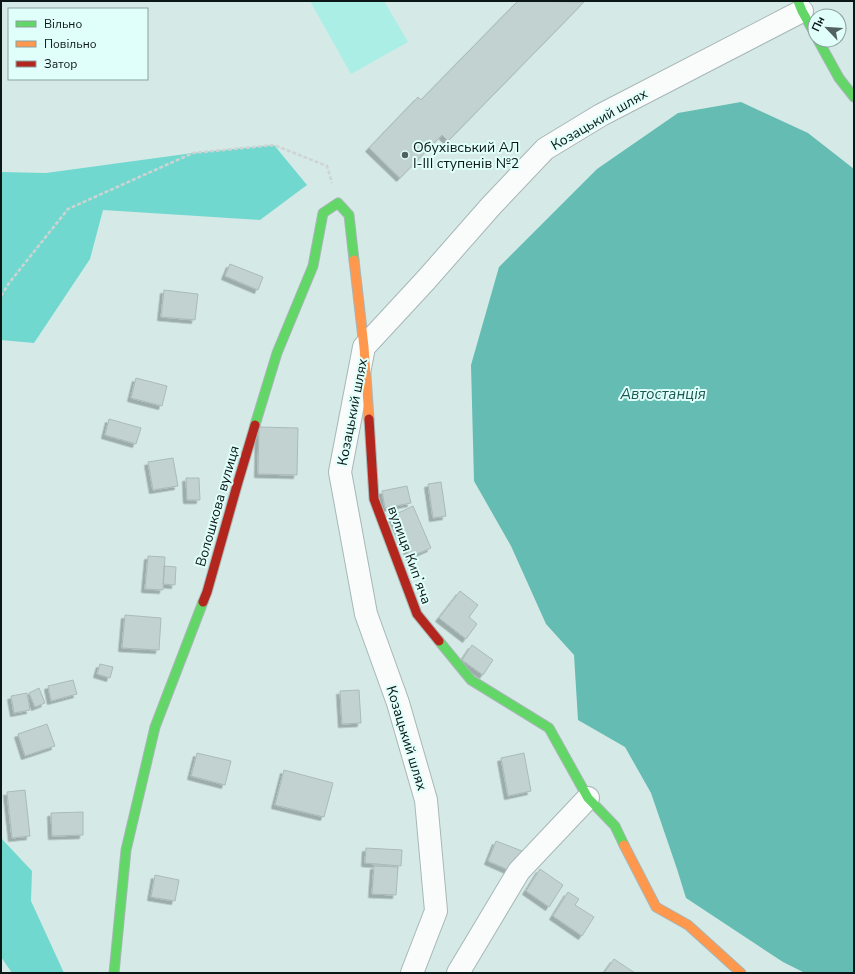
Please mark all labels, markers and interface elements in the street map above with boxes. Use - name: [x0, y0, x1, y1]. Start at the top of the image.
- legend: [8, 8, 148, 80]
- north arrow: [807, 8, 847, 48]
- text: Пн: [808, 14, 828, 34]
- text: Вільно: [44, 16, 82, 32]
- text: Повільно: [44, 36, 97, 52]
- text: Затор: [44, 56, 77, 72]
- street label: Козацький шлях: [547, 84, 652, 155]
- place label: Обухівський АЛ І-ІІІ ступенів №2: [413, 138, 519, 173]
- marker: Обухівський АЛ І-ІІІ ступенів №2: [400, 150, 410, 160]
- street label: Козацький шлях: [333, 356, 372, 467]
- water label: Автостанція: [619, 384, 706, 404]
- street label: Волошкова вулиця: [191, 443, 244, 569]
- street label: вулиця Кипʼяча: [383, 504, 436, 607]
- street label: Козацький шлях: [382, 683, 432, 793]

